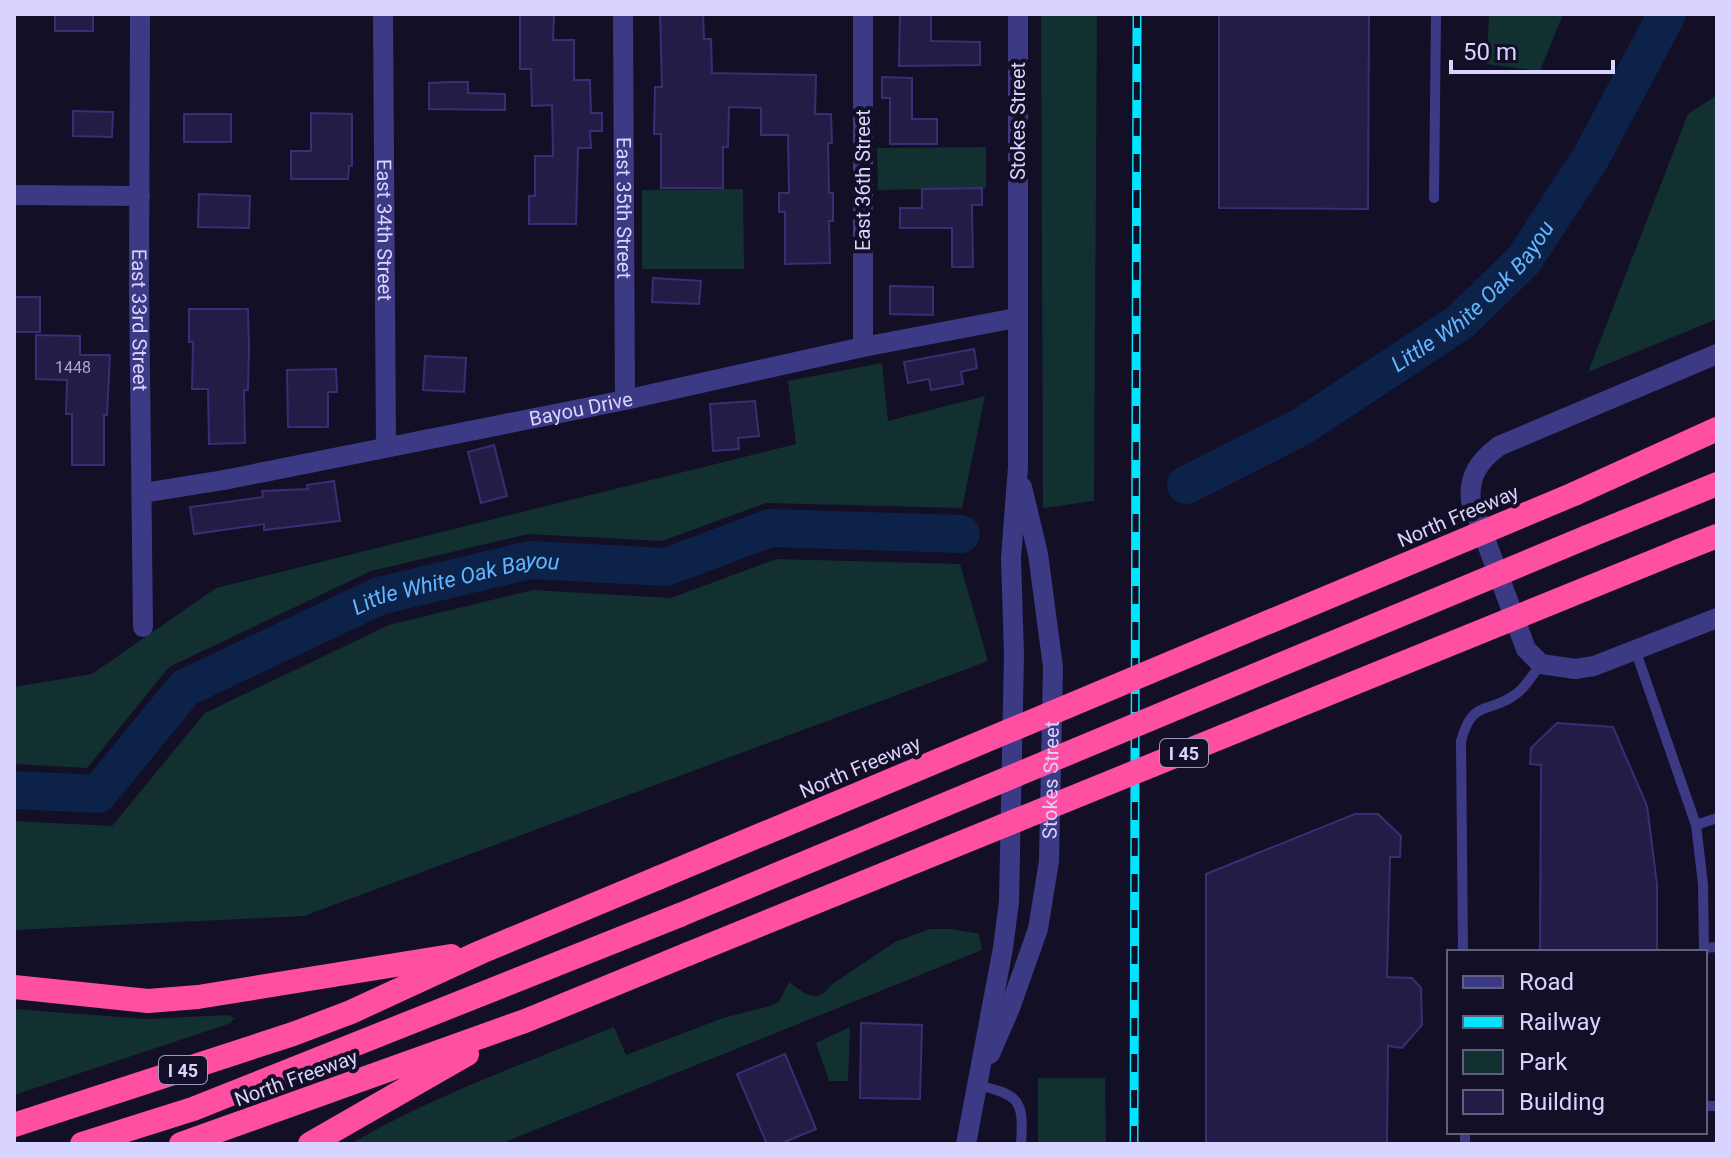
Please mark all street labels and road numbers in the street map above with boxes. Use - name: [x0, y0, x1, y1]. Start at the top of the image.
- street label: Stokes Street: [1006, 62, 1030, 180]
- street label: East 36th Street: [851, 109, 875, 251]
- street label: East 35th Street: [612, 137, 636, 279]
- street label: East 34th Street: [372, 159, 397, 301]
- street label: East 33rd Street: [127, 249, 152, 391]
- street label: Bayou Drive: [527, 387, 635, 431]
- street label: North Freeway: [1394, 479, 1523, 552]
- street label: Stokes Street: [1037, 721, 1064, 839]
- street label: North Freeway: [796, 730, 925, 803]
- road number: I 45: [1160, 739, 1208, 767]
- street label: North Freeway: [231, 1044, 361, 1111]
- road number: I 45: [159, 1056, 207, 1084]

